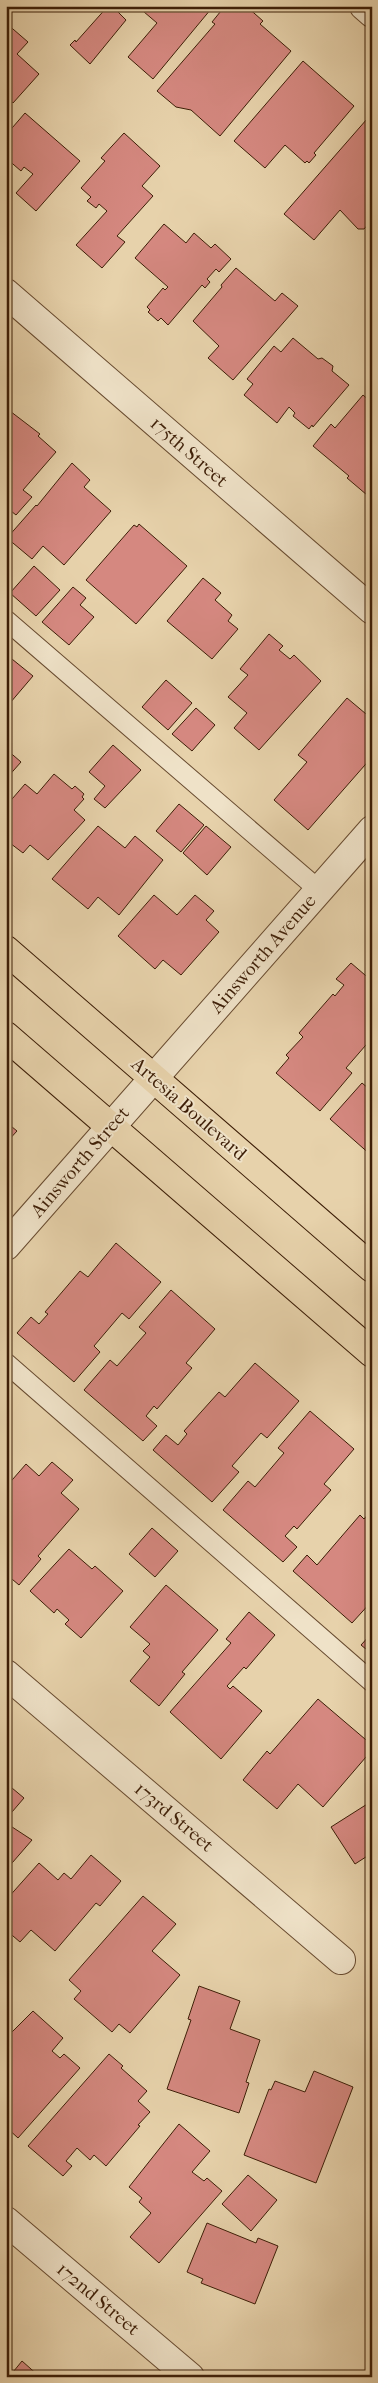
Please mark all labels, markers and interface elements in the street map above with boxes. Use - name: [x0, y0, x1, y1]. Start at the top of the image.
- street label: 175th Street: [146, 412, 233, 492]
- street label: Ainsworth Avenue: [205, 890, 321, 1019]
- street label: Artesia Boulevard: [126, 1052, 252, 1165]
- street label: Ainsworth Street: [25, 1102, 134, 1222]
- street label: 173rd Street: [130, 1778, 218, 1856]
- street label: 172nd Street: [52, 2258, 144, 2340]

